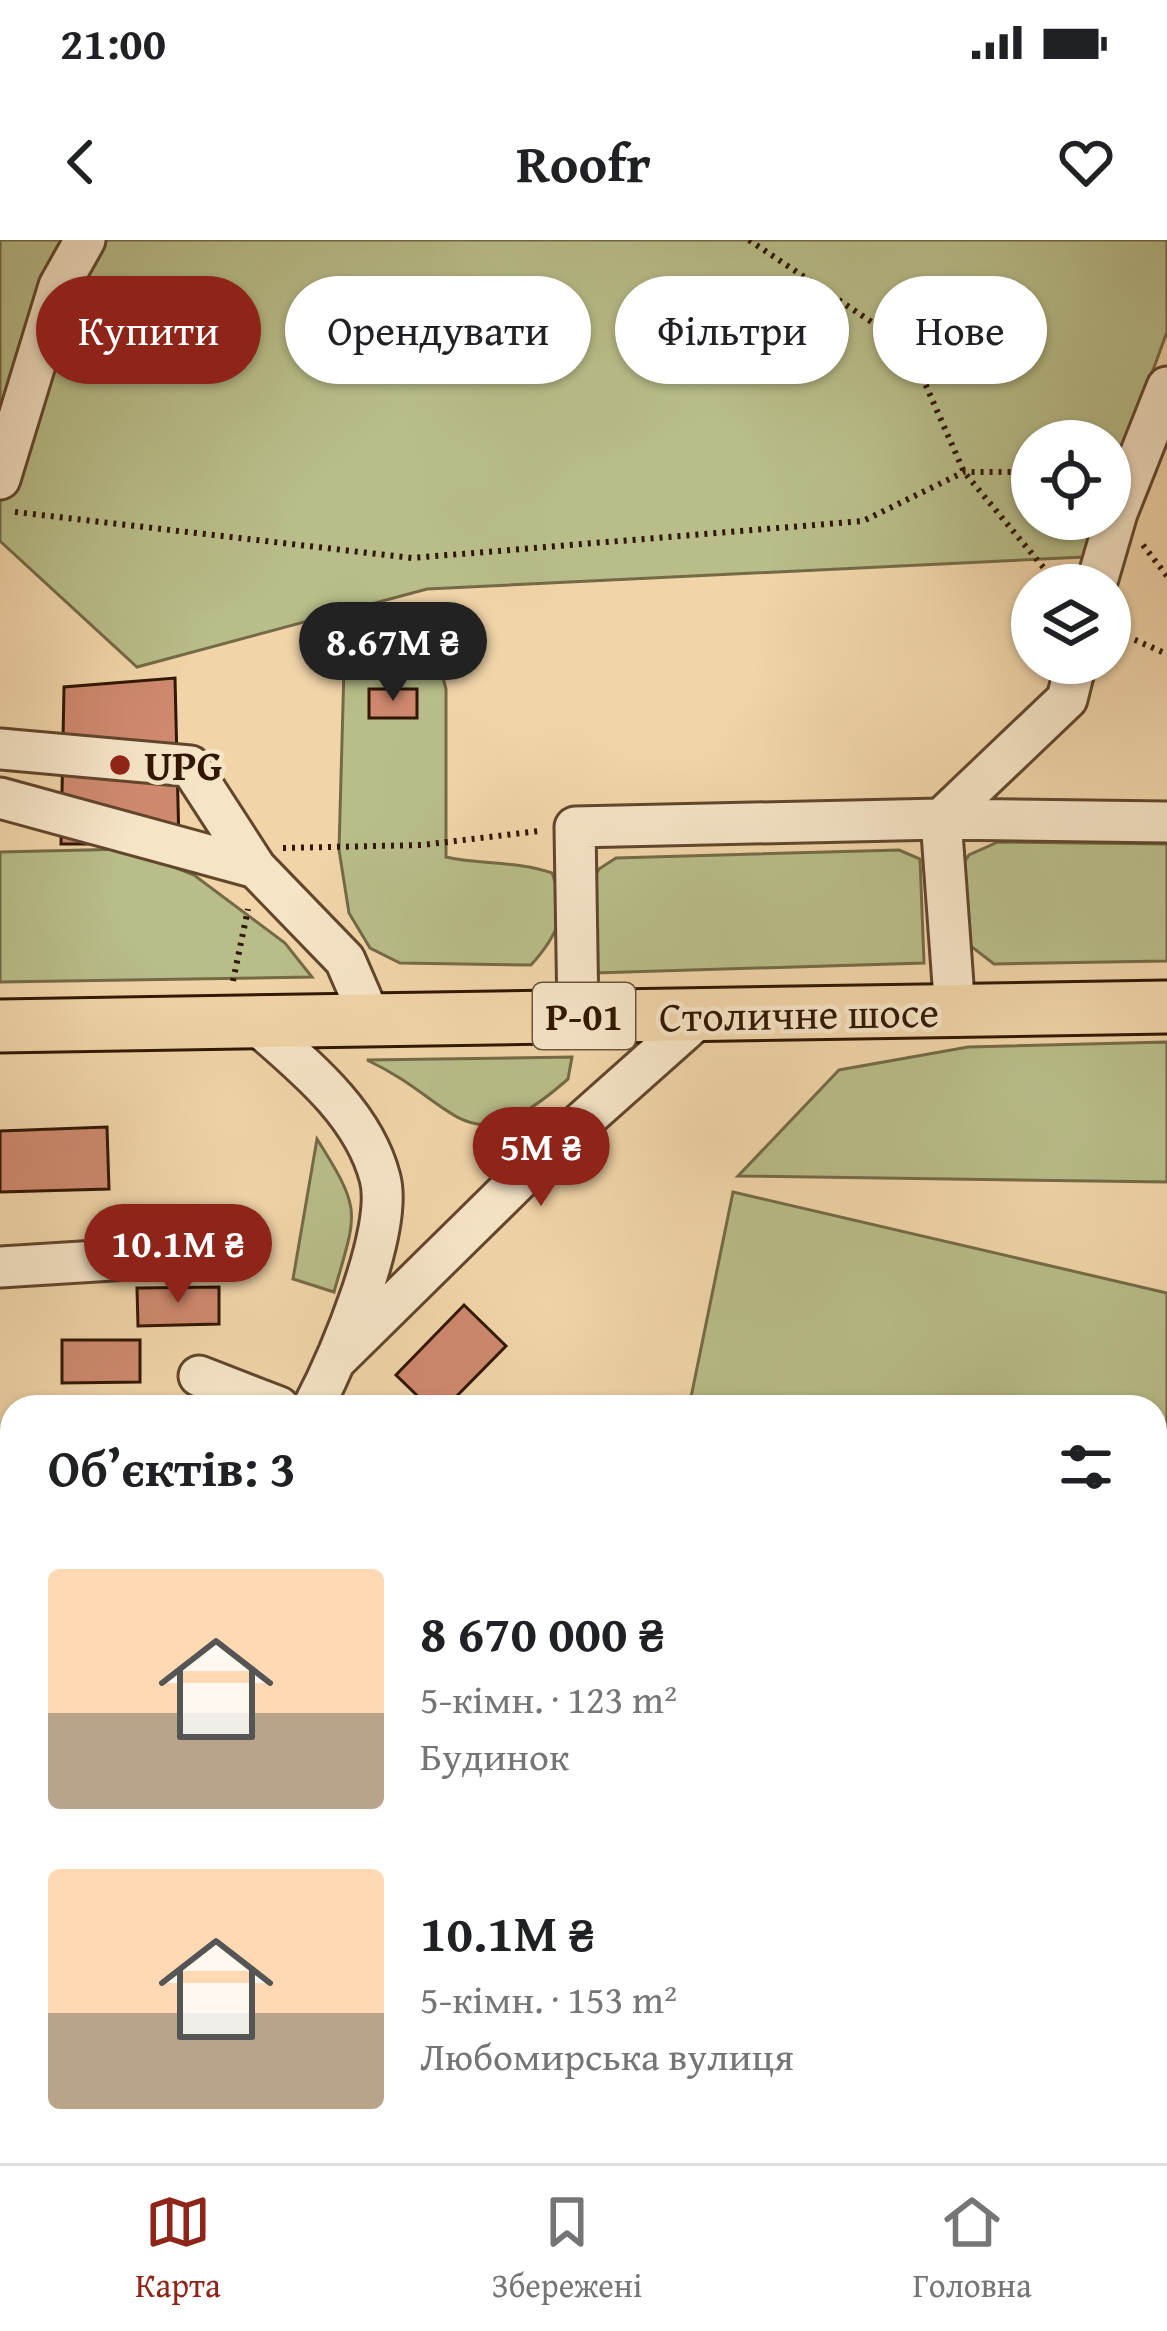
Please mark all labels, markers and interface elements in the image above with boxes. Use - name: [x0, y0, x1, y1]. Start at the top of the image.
- text: 21:00: [60, 10, 166, 75]
- text: Roofr: [516, 123, 651, 202]
- icon: back: [48, 129, 114, 195]
- icon: heart: [1053, 129, 1119, 195]
- chip: Купити: [36, 276, 261, 384]
- chip: Орендувати: [285, 276, 591, 384]
- chip: Фільтри: [615, 276, 849, 384]
- chip: Нове: [873, 276, 1047, 384]
- map controls: [1011, 420, 1131, 684]
- button: locate: [1011, 420, 1131, 540]
- button: layers: [1011, 564, 1131, 684]
- pin: 8.67M ₴: [282, 602, 504, 704]
- text: 8.67M ₴: [326, 612, 460, 669]
- place label: UPG: [144, 734, 222, 795]
- marker: UPG: [107, 752, 133, 778]
- street label: Столичне шосе: [658, 981, 939, 1046]
- road number: Р-01: [533, 983, 635, 1049]
- pin: 5M ₴: [470, 1107, 612, 1209]
- text: 5M ₴: [500, 1117, 582, 1174]
- pin: 10.1M ₴: [67, 1204, 289, 1306]
- text: 10.1M ₴: [111, 1214, 245, 1271]
- text: Об’єктів: 3: [48, 1430, 296, 1505]
- icon: filters: [1053, 1434, 1119, 1500]
- text: 8 670 000 ₴: [420, 1595, 665, 1670]
- icon: home: [144, 1617, 288, 1761]
- text: 5-кімн. · 123 m²: [420, 1670, 677, 1727]
- text: Будинок: [420, 1727, 569, 1784]
- text: 10.1M ₴: [420, 1895, 595, 1970]
- icon: home: [144, 1917, 288, 2061]
- text: 5-кімн. · 153 m²: [420, 1970, 677, 2027]
- text: Любомирська вулиця: [420, 2027, 794, 2084]
- tab: Карта: [135, 2189, 221, 2309]
- tab: Збережені: [491, 2189, 642, 2309]
- tab: Головна: [913, 2189, 1032, 2309]

